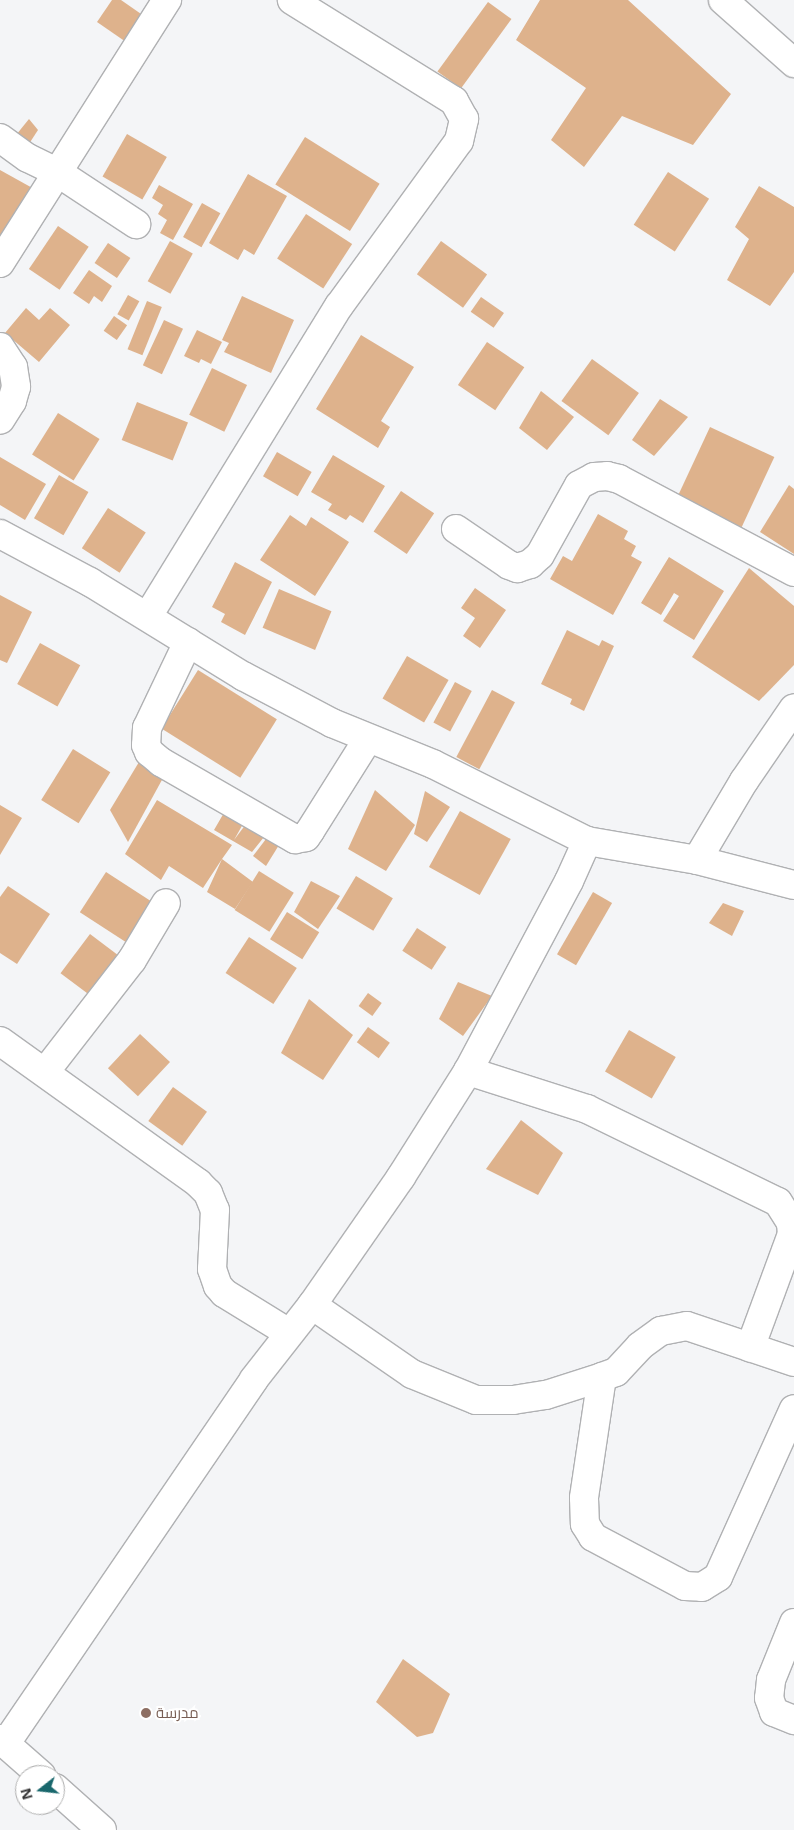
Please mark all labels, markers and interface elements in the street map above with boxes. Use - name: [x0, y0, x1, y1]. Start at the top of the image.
- place label: مدرسة: [156, 1704, 199, 1722]
- marker: مدرسة: [140, 1707, 152, 1719]
- north arrow: [15, 1765, 65, 1815]
- text: N: [15, 1786, 37, 1802]

